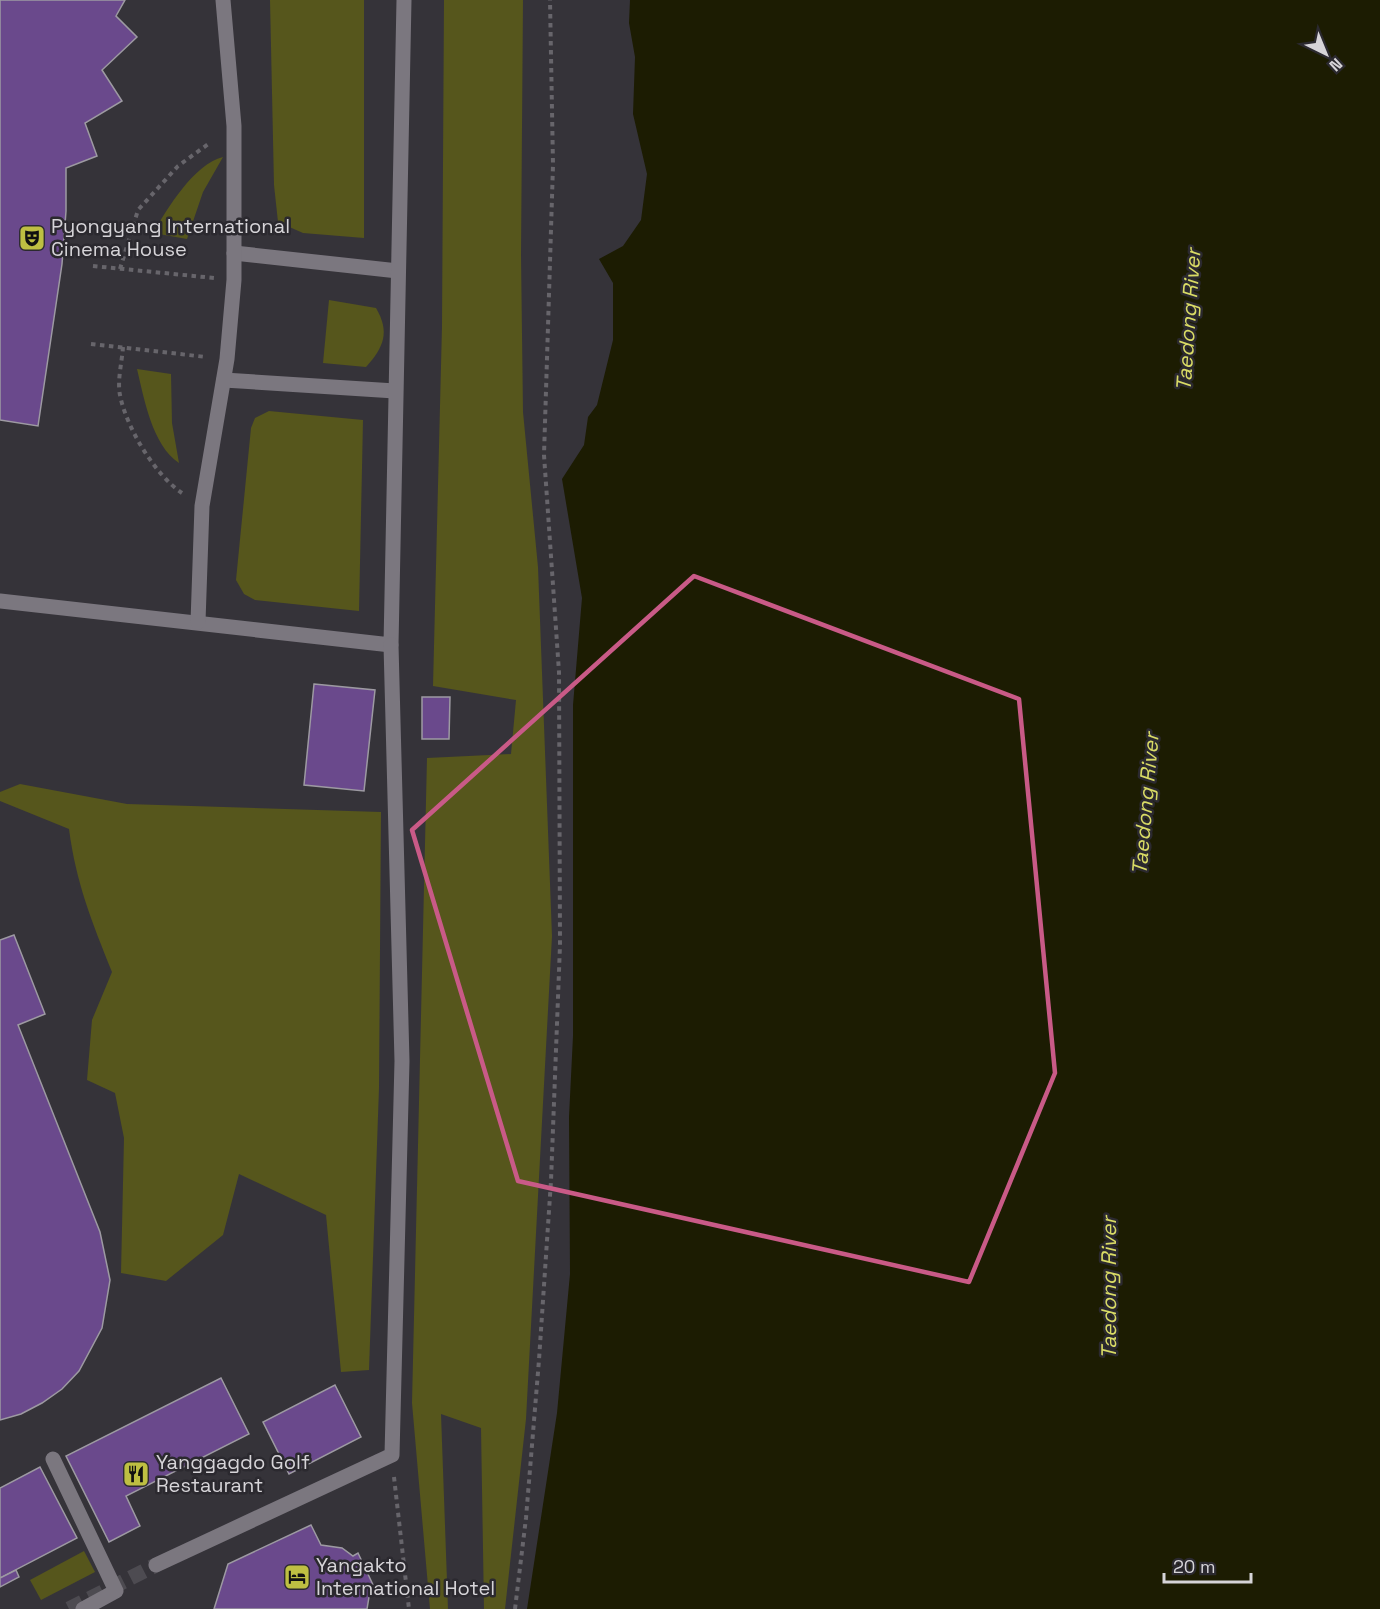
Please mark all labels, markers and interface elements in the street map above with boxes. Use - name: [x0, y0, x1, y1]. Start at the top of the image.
- north arrow: [1296, 24, 1356, 84]
- text: N: [1325, 53, 1347, 76]
- place label: Pyongyang International Cinema House: [51, 213, 290, 262]
- theatre icon: Pyongyang International Cinema House: [17, 223, 47, 253]
- water label: Taedong River: [1170, 246, 1207, 392]
- water label: Taedong River: [1125, 730, 1165, 876]
- water label: Taedong River: [1095, 1215, 1122, 1359]
- place label: Yanggagdo Golf Restaurant: [156, 1449, 310, 1498]
- restaurant icon: Yanggagdo Golf Restaurant: [121, 1459, 151, 1489]
- scale bar: [1164, 1546, 1251, 1584]
- place label: Yangakto International Hotel: [316, 1552, 495, 1601]
- text: 20 m: [1173, 1555, 1216, 1578]
- hotel icon: Yangakto International Hotel: [282, 1562, 312, 1592]

